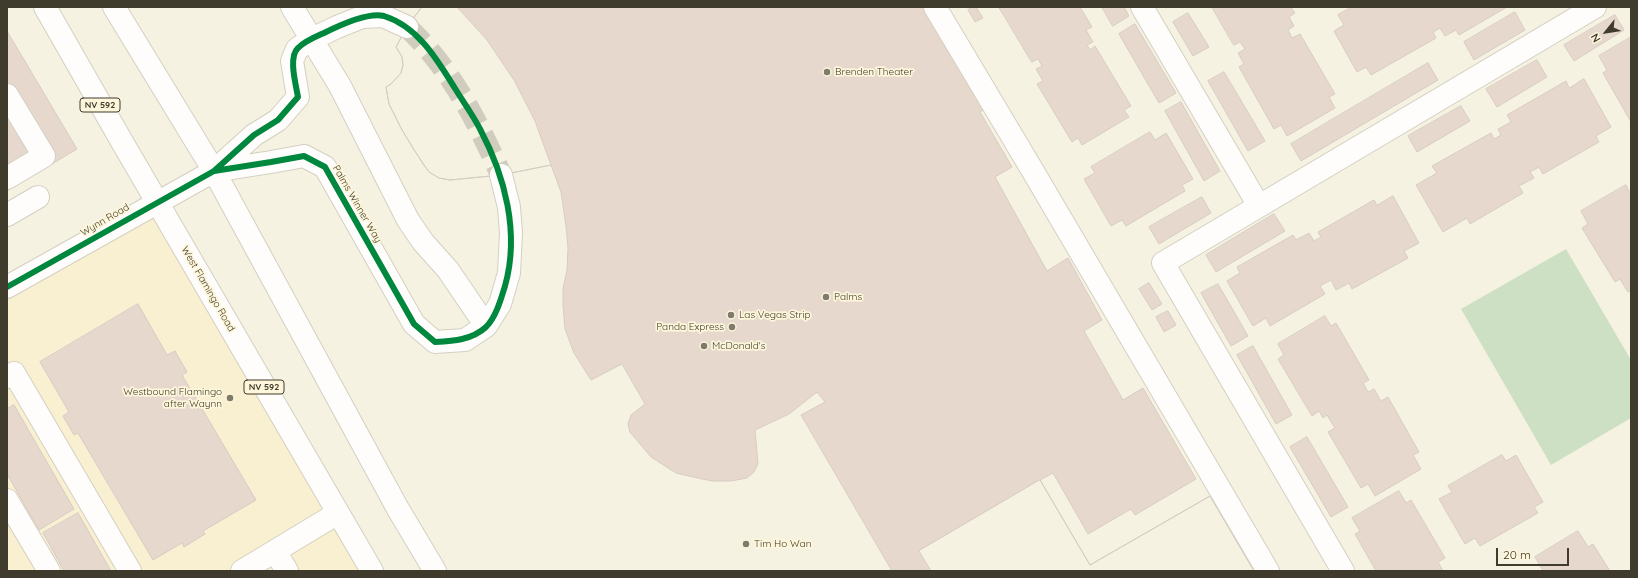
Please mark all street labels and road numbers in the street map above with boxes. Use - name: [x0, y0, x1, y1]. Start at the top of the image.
- road number: NV 592: [80, 98, 120, 112]
- street label: Palms Winner Way: [330, 163, 384, 245]
- street label: Wynn Road: [78, 201, 132, 239]
- street label: West Flamingo Road: [179, 244, 237, 334]
- road number: NV 592: [244, 380, 284, 394]

